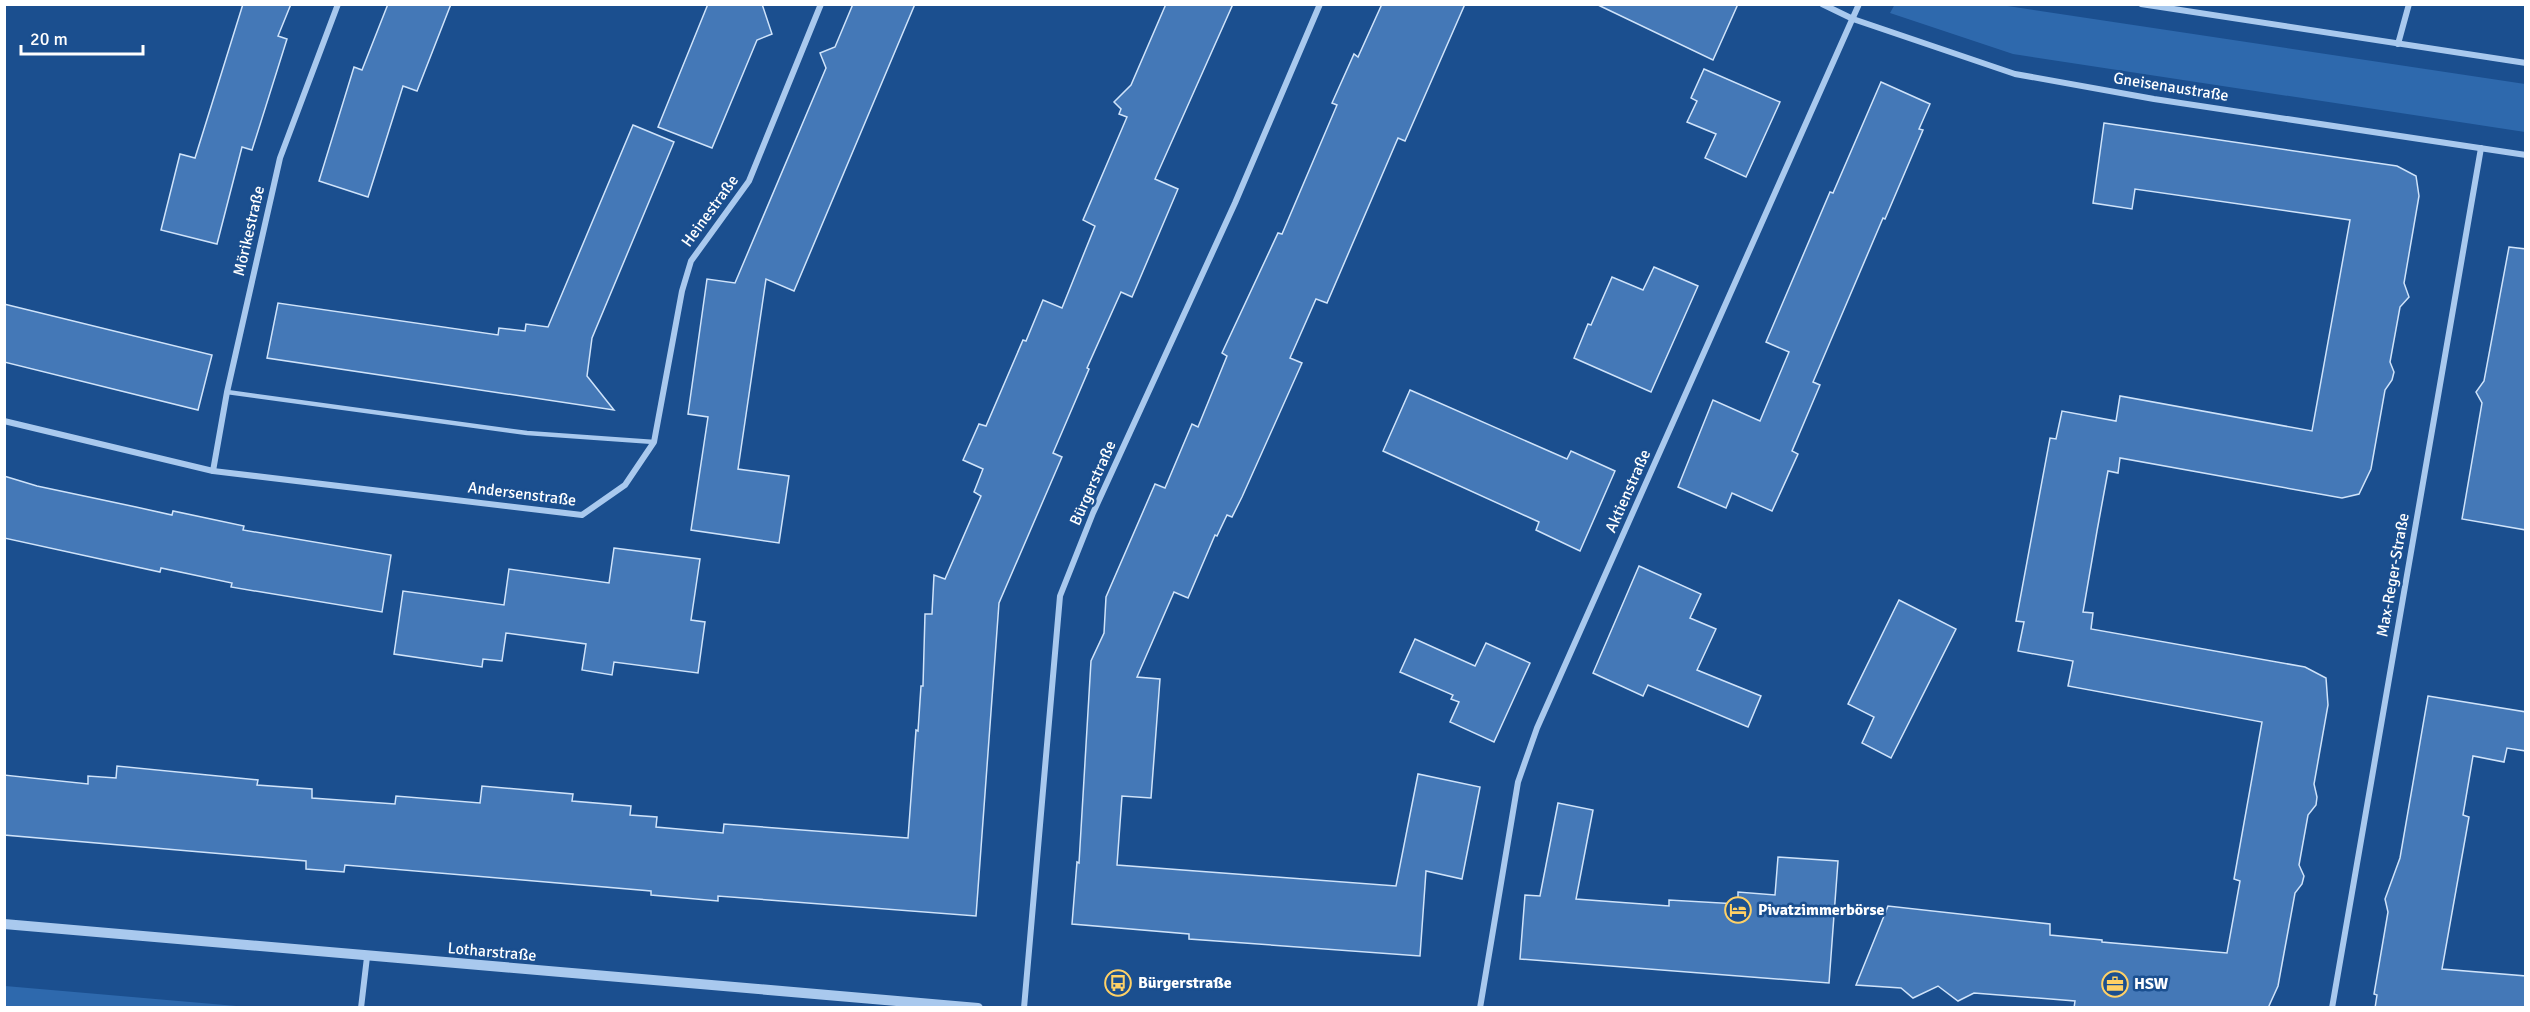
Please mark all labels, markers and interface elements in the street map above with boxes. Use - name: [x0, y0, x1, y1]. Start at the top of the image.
- scale bar: [21, 18, 142, 56]
- text: 20 m: [30, 28, 68, 50]
- street label: Gneisenaustraße: [2112, 68, 2230, 106]
- street label: Heinestraße: [677, 171, 743, 251]
- street label: Mörikestraße: [229, 184, 269, 278]
- street label: Bürgerstraße: [1065, 437, 1121, 529]
- street label: Aktienstraße: [1601, 446, 1655, 536]
- street label: Andersenstraße: [467, 477, 577, 511]
- street label: Max-Reger-Straße: [2372, 511, 2414, 639]
- hotel icon: Pivatzimmerbörse: [1723, 895, 1753, 925]
- place label: Pivatzimmerbörse: [1758, 900, 1884, 920]
- street label: Lotharstraße: [447, 938, 537, 966]
- bus stop icon: Bürgerstraße: [1103, 968, 1133, 998]
- office icon: HSW: [2100, 969, 2130, 999]
- place label: Bürgerstraße: [1138, 973, 1232, 993]
- place label: HSW: [2134, 974, 2169, 994]

